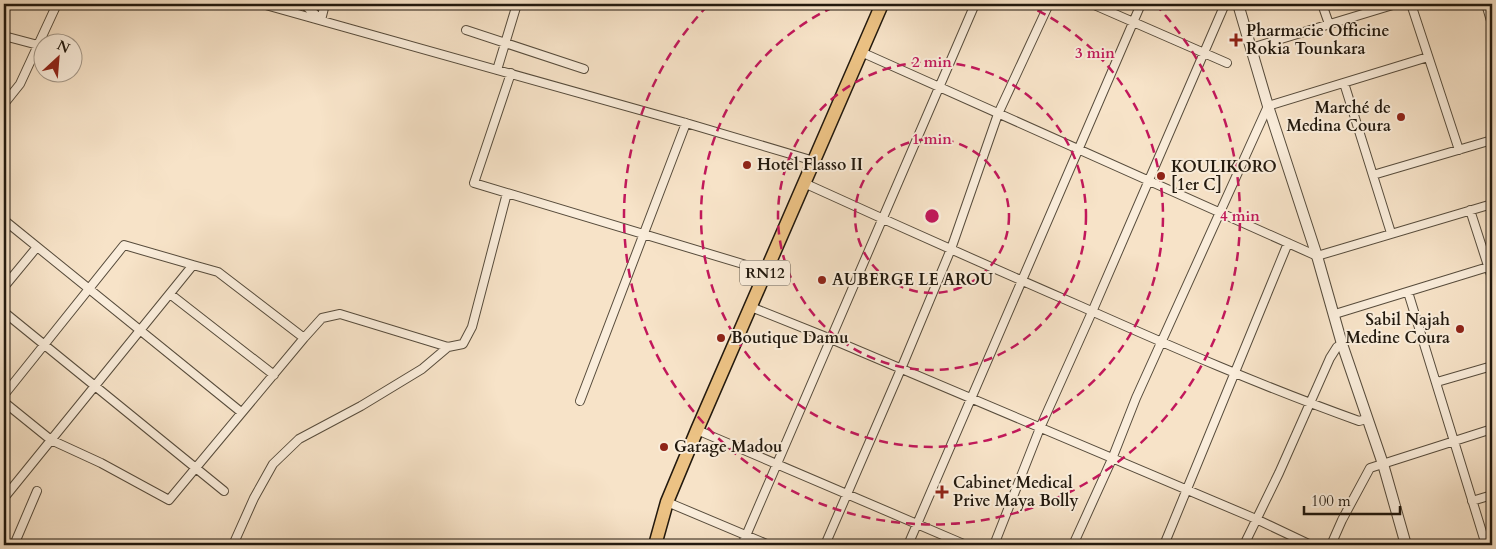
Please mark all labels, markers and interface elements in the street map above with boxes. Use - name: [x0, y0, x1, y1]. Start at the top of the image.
- place label: Pharmacie Officine Rokia Tounkara: [1246, 20, 1390, 60]
- north arrow: [32, 32, 82, 82]
- marker: Pharmacie Officine Rokia Tounkara: [1230, 34, 1242, 46]
- text: N: [54, 36, 73, 58]
- text: 3 min: [1075, 43, 1115, 63]
- text: 2 min: [912, 52, 952, 72]
- place label: Marché de Medina Coura: [1286, 97, 1391, 137]
- marker: Marché de Medina Coura: [1395, 111, 1407, 123]
- text: 1 min: [912, 129, 952, 149]
- place label: Hotel Flasso II: [757, 154, 863, 176]
- place label: KOULIKORO [1er C]: [1171, 156, 1277, 196]
- marker: Hotel Flasso II: [741, 159, 753, 171]
- marker: KOULIKORO [1er C]: [1155, 170, 1167, 182]
- text: 4 min: [1220, 206, 1260, 226]
- centre of rings: [923, 207, 941, 225]
- road number: RN12: [740, 260, 790, 286]
- place label: AUBERGE LE AROU: [832, 269, 993, 291]
- marker: AUBERGE LE AROU: [816, 274, 828, 286]
- place label: Sabil Najah Medine Coura: [1345, 309, 1450, 349]
- marker: Sabil Najah Medine Coura: [1454, 323, 1466, 335]
- place label: Boutique Damu: [731, 327, 849, 349]
- marker: Boutique Damu: [715, 332, 727, 344]
- place label: Garage Madou: [674, 436, 782, 458]
- marker: Garage Madou: [658, 441, 670, 453]
- place label: Cabinet Medical Prive Maya Bolly: [953, 472, 1079, 512]
- scale bar: [1304, 484, 1400, 516]
- marker: Cabinet Medical Prive Maya Bolly: [935, 485, 949, 499]
- text: 100 m: [1311, 491, 1351, 511]

